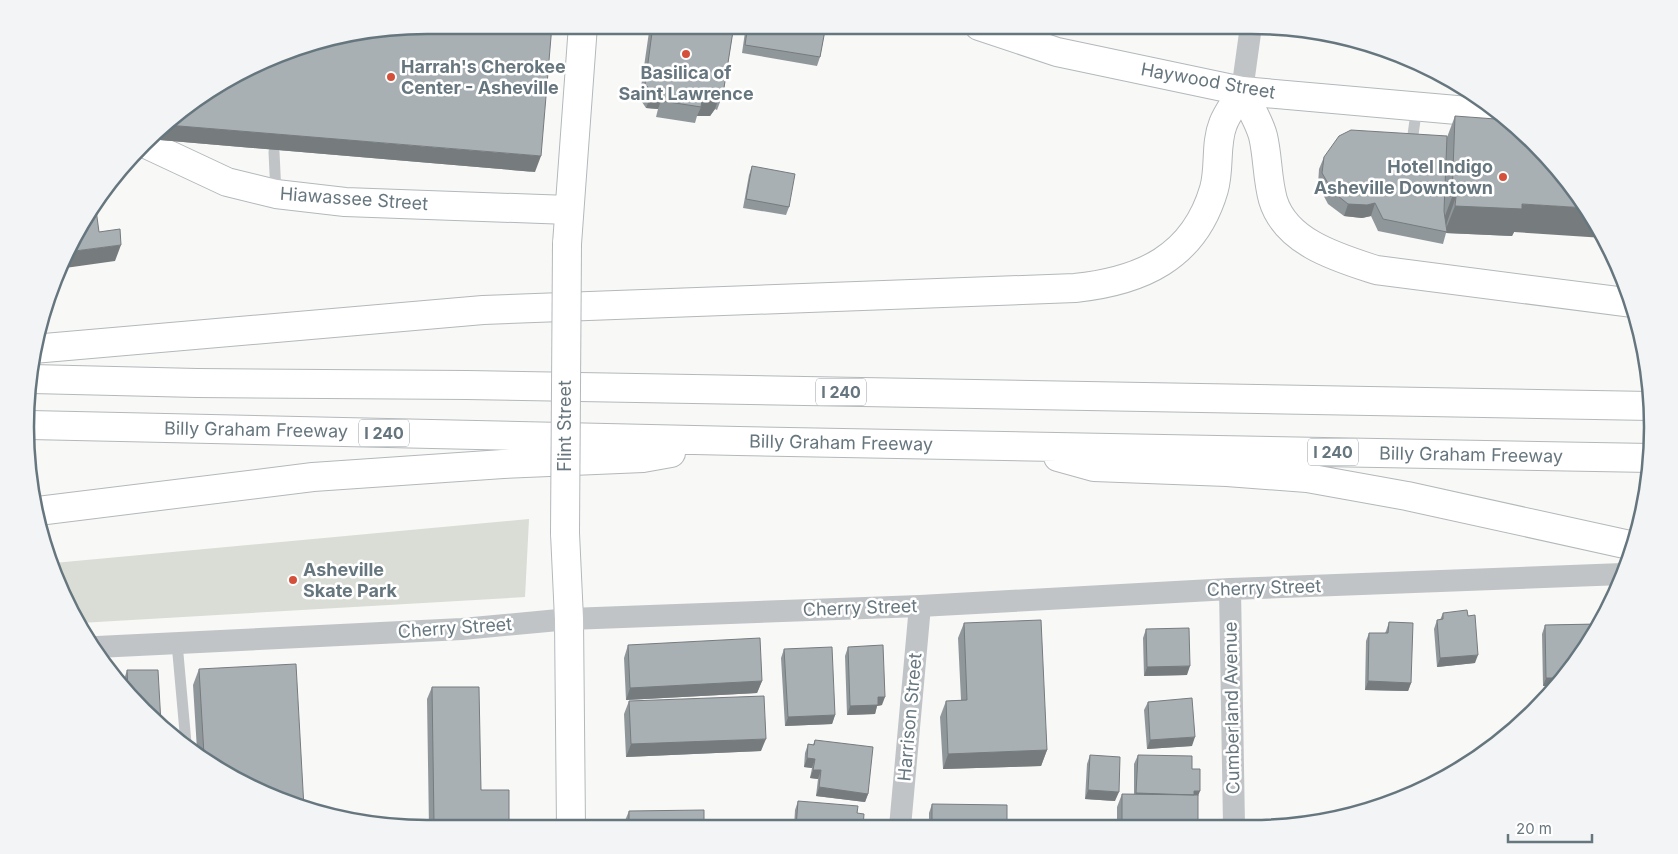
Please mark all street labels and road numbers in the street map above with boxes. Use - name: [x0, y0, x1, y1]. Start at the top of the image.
- street label: Haywood Street: [1139, 58, 1277, 103]
- street label: Hiawassee Street: [279, 183, 429, 214]
- road number: I 240: [816, 378, 866, 406]
- street label: Flint Street: [554, 380, 575, 472]
- street label: Billy Graham Freeway: [164, 417, 348, 442]
- road number: I 240: [359, 419, 409, 446]
- street label: Billy Graham Freeway: [749, 430, 933, 455]
- road number: I 240: [1308, 438, 1358, 466]
- street label: Billy Graham Freeway: [1379, 442, 1563, 467]
- street label: Cherry Street: [1206, 575, 1322, 600]
- street label: Cherry Street: [802, 595, 918, 620]
- street label: Cherry Street: [397, 613, 513, 642]
- street label: Cumberland Avenue: [1219, 622, 1244, 794]
- street label: Harrison Street: [893, 652, 926, 782]

